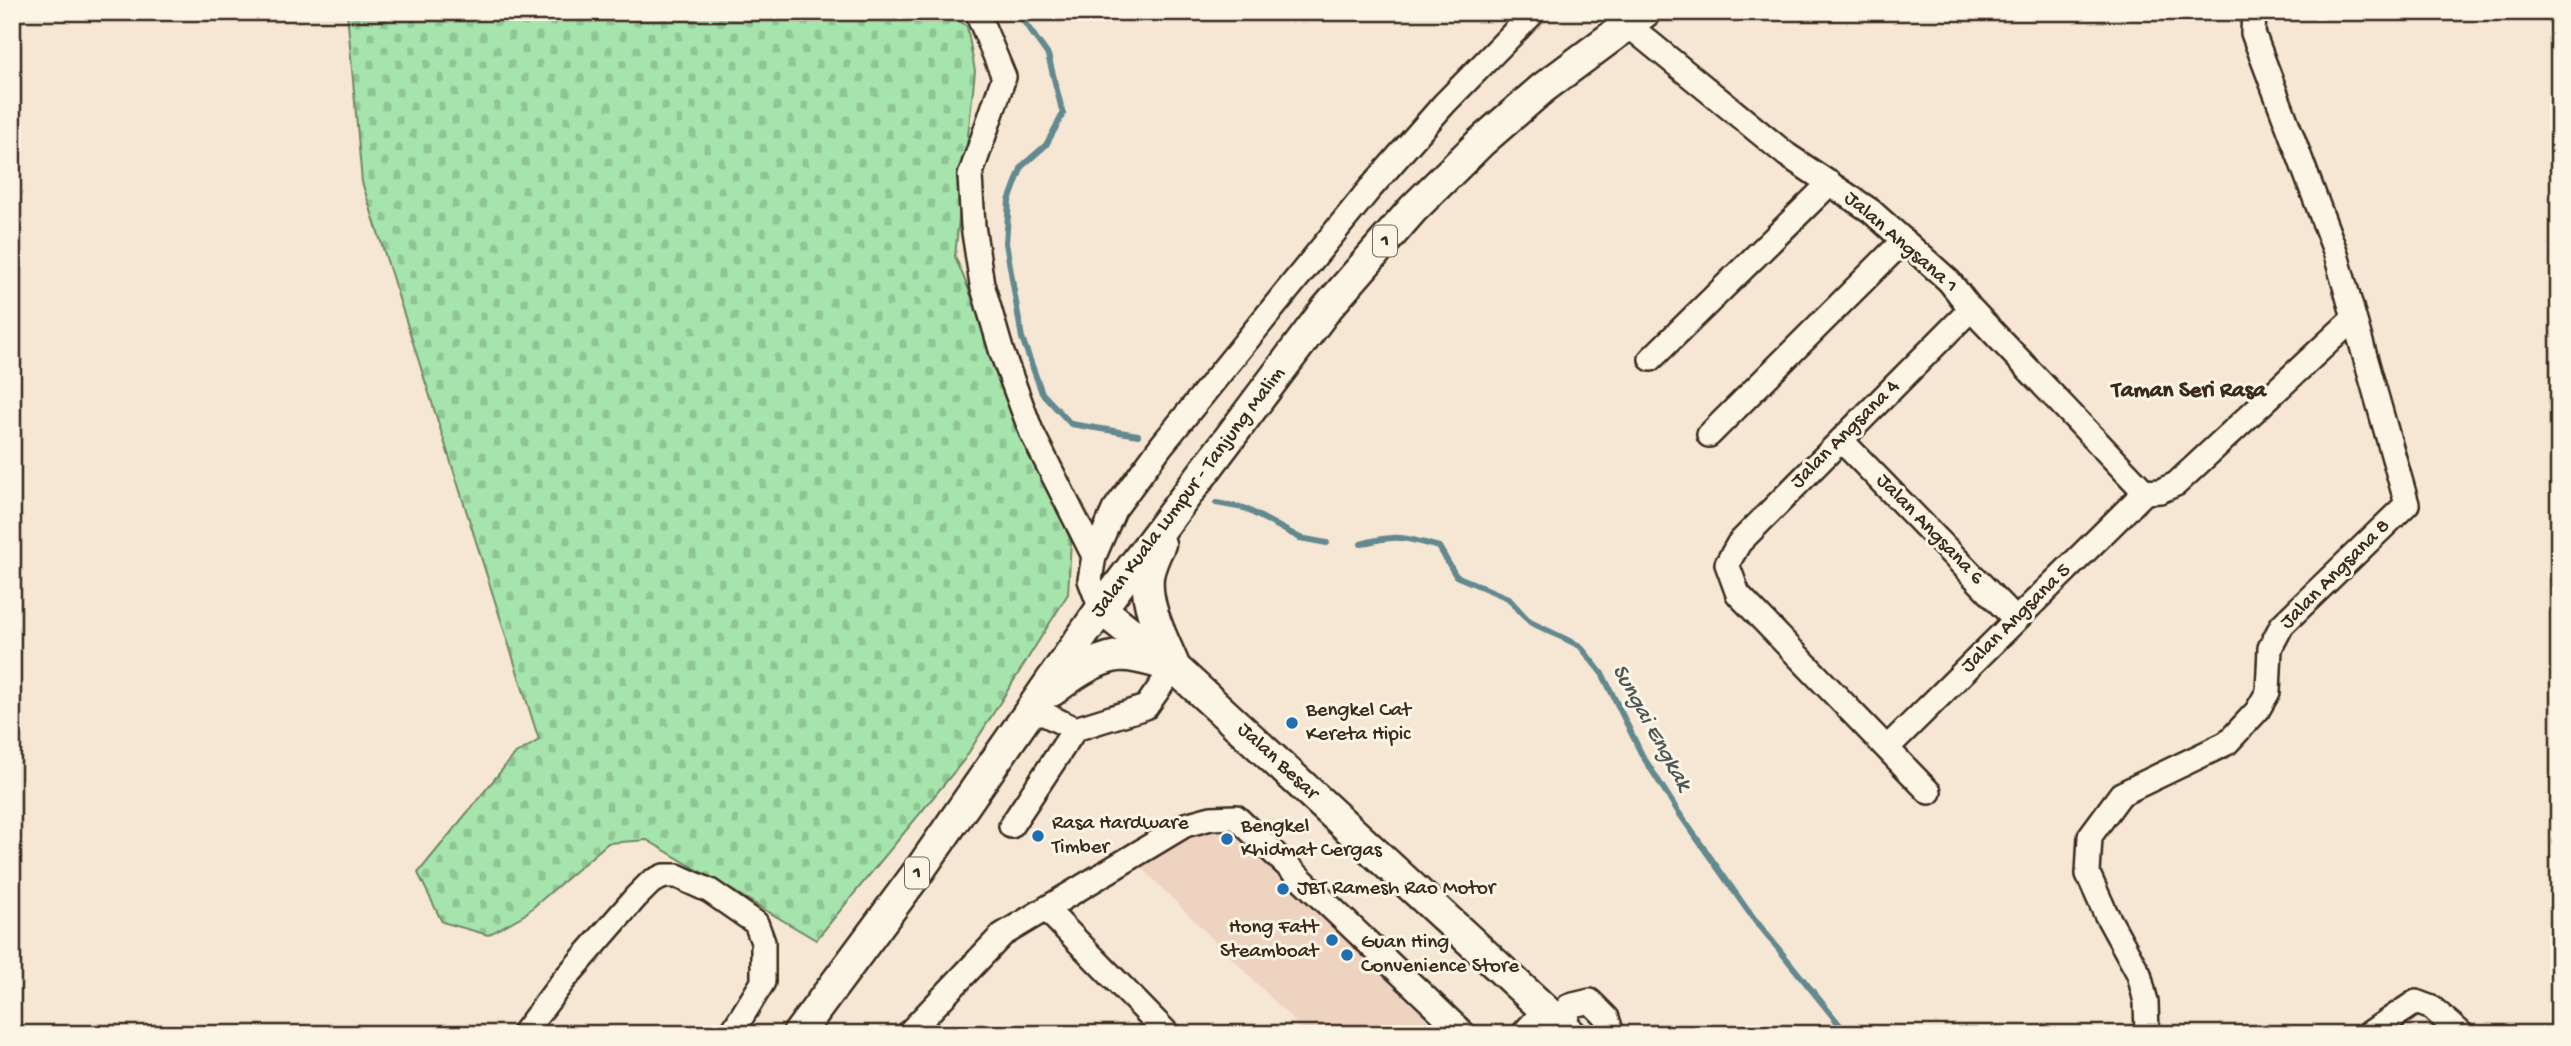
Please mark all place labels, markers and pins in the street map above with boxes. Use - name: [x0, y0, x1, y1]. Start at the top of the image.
- place label: Bengkel Cat Kereta Hipic: [1305, 699, 1413, 748]
- marker: Bengkel Cat Kereta Hipic: [1284, 715, 1300, 731]
- place label: Rasa Hardware Timber: [1051, 812, 1190, 861]
- place label: Bengkel Khidmat Cergas: [1240, 815, 1383, 864]
- marker: Rasa Hardware Timber: [1030, 828, 1046, 844]
- marker: Bengkel Khidmat Cergas: [1219, 831, 1235, 847]
- place label: JBT Ramesh Rao Motor: [1297, 877, 1497, 902]
- marker: JBT Ramesh Rao Motor: [1275, 881, 1291, 897]
- place label: Hong Fatt Steamboat: [1220, 916, 1320, 965]
- place label: Guan Hing Convenience Store: [1361, 931, 1520, 980]
- marker: Hong Fatt Steamboat: [1324, 932, 1340, 948]
- marker: Guan Hing Convenience Store: [1339, 947, 1355, 963]

